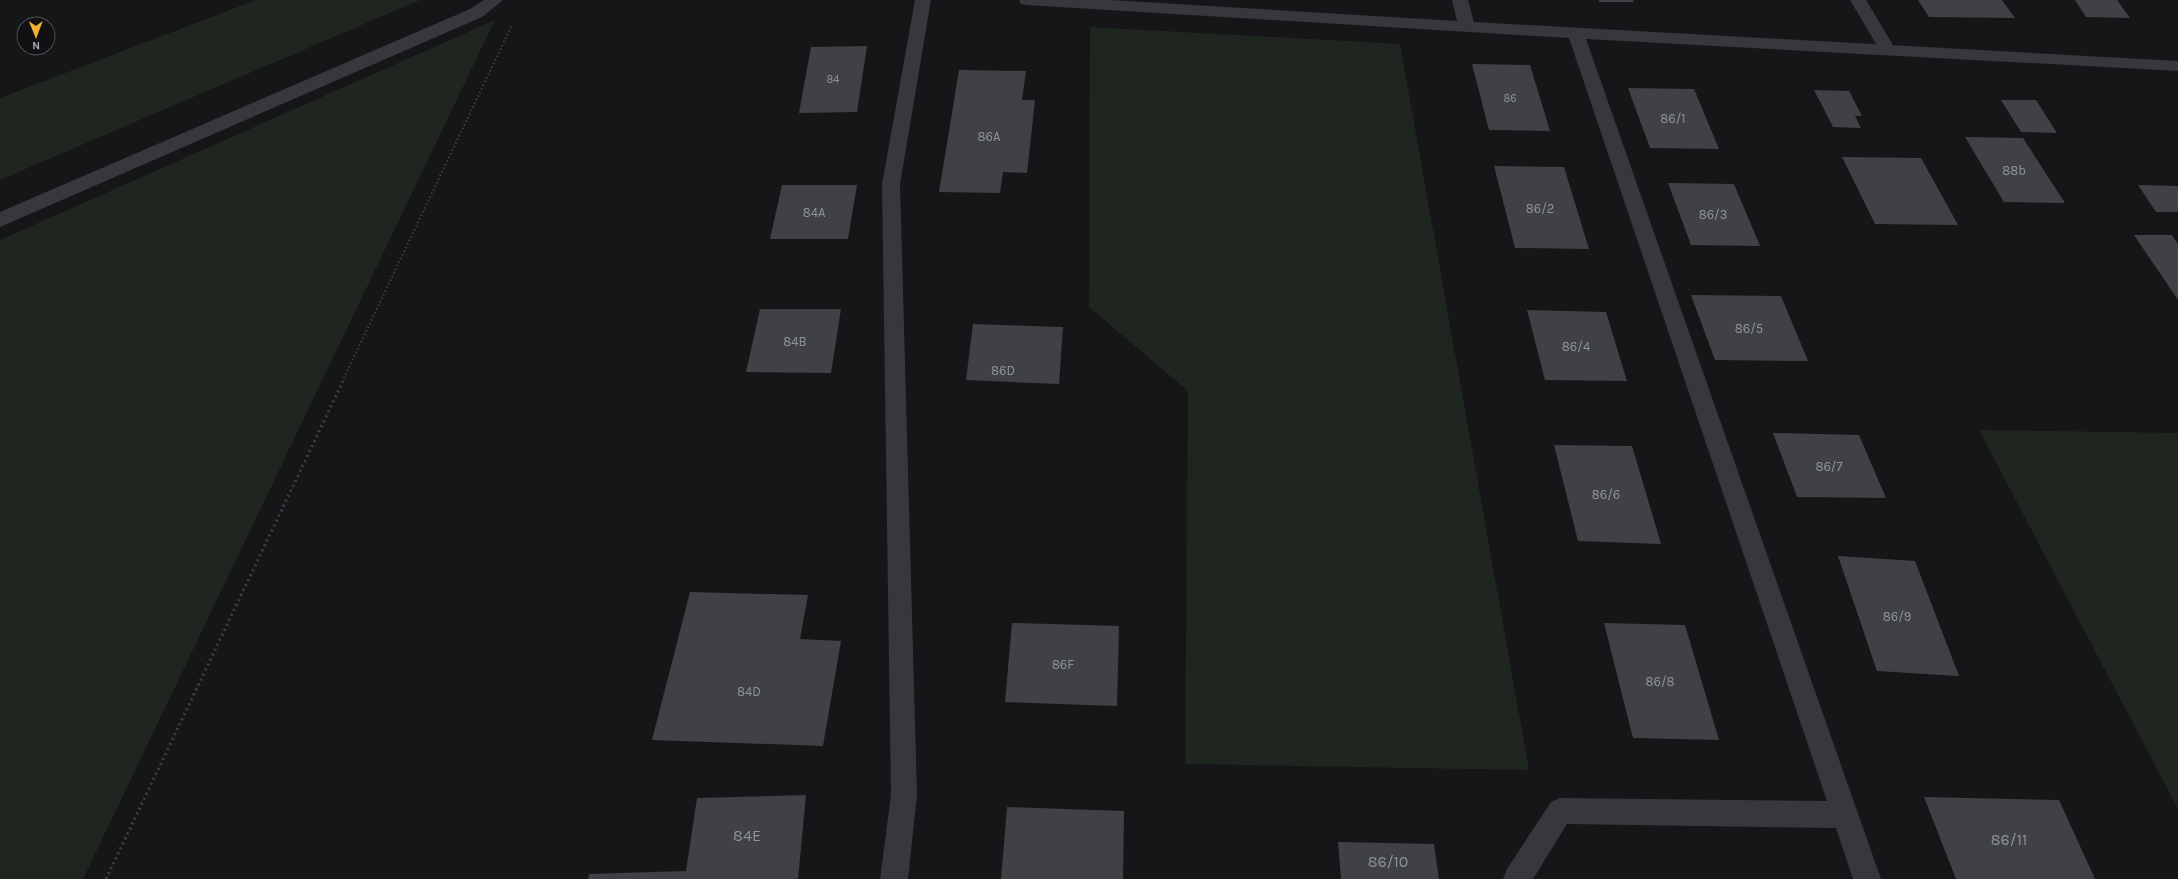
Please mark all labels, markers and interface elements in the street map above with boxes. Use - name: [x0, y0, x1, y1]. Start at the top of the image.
- north arrow: [16, 16, 56, 56]
- text: N: [32, 39, 40, 52]
- house number: 84: [827, 73, 839, 86]
- house number: 86: [1503, 92, 1517, 105]
- house number: 86/1: [1660, 111, 1686, 126]
- house number: 86A: [978, 129, 1001, 144]
- house number: 88b: [2002, 163, 2026, 178]
- house number: 86/2: [1526, 201, 1554, 216]
- house number: 84A: [803, 205, 826, 220]
- house number: 86/3: [1699, 207, 1727, 222]
- house number: 86/5: [1735, 321, 1763, 336]
- house number: 84B: [783, 334, 807, 349]
- house number: 86/4: [1562, 339, 1590, 354]
- house number: 86D: [991, 363, 1015, 378]
- house number: 86/7: [1815, 459, 1843, 474]
- house number: 86/6: [1592, 487, 1620, 502]
- house number: 86/9: [1883, 609, 1911, 624]
- house number: 86F: [1052, 657, 1074, 672]
- house number: 86/8: [1645, 674, 1675, 689]
- house number: 84D: [737, 684, 761, 699]
- house number: 84E: [733, 826, 761, 845]
- house number: 86/11: [1991, 830, 2027, 849]
- house number: 86/10: [1368, 852, 1408, 871]

